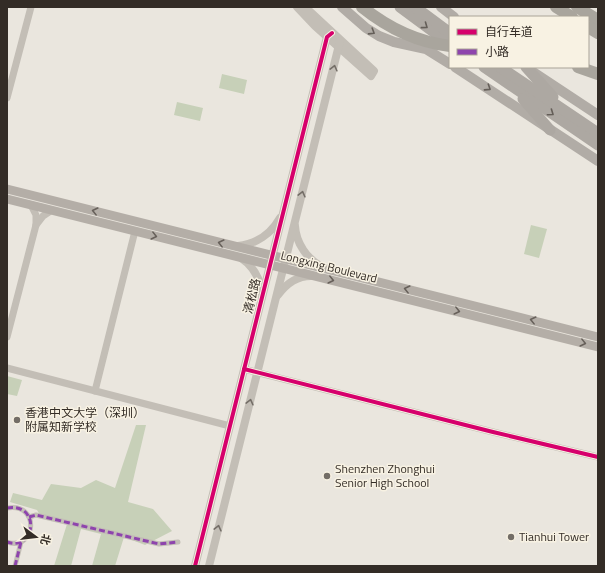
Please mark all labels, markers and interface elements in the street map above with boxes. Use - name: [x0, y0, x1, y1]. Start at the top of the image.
- legend: [449, 16, 589, 68]
- one-way arrow: [420, 21, 427, 28]
- text: 自行车道: [485, 22, 533, 41]
- one-way arrow: [368, 27, 375, 34]
- text: 小路: [485, 42, 509, 61]
- one-way arrow: [329, 65, 337, 71]
- one-way arrow: [484, 84, 491, 91]
- one-way arrow: [547, 108, 554, 116]
- one-way arrow: [297, 191, 306, 198]
- one-way arrow: [91, 208, 98, 216]
- one-way arrow: [150, 231, 157, 239]
- one-way arrow: [218, 239, 224, 247]
- street label: Longxing Boulevard: [279, 245, 379, 288]
- one-way arrow: [327, 275, 334, 284]
- street label: 清松路: [238, 276, 265, 316]
- one-way arrow: [404, 285, 411, 294]
- one-way arrow: [454, 307, 460, 315]
- one-way arrow: [530, 317, 536, 325]
- one-way arrow: [579, 338, 586, 347]
- one-way arrow: [245, 399, 254, 406]
- place label: 香港中文大学（深圳） 附属知新学校: [25, 403, 145, 436]
- marker: 香港中文大学（深圳） 附属知新学校: [12, 415, 22, 425]
- place label: Shenzhen Zhonghui Senior High School: [335, 459, 435, 492]
- marker: Shenzhen Zhonghui Senior High School: [322, 471, 332, 481]
- north arrow: [16, 517, 56, 557]
- one-way arrow: [214, 525, 222, 531]
- place label: Tianhui Tower: [519, 527, 589, 546]
- text: 北: [37, 532, 55, 547]
- marker: Tianhui Tower: [506, 532, 516, 542]

